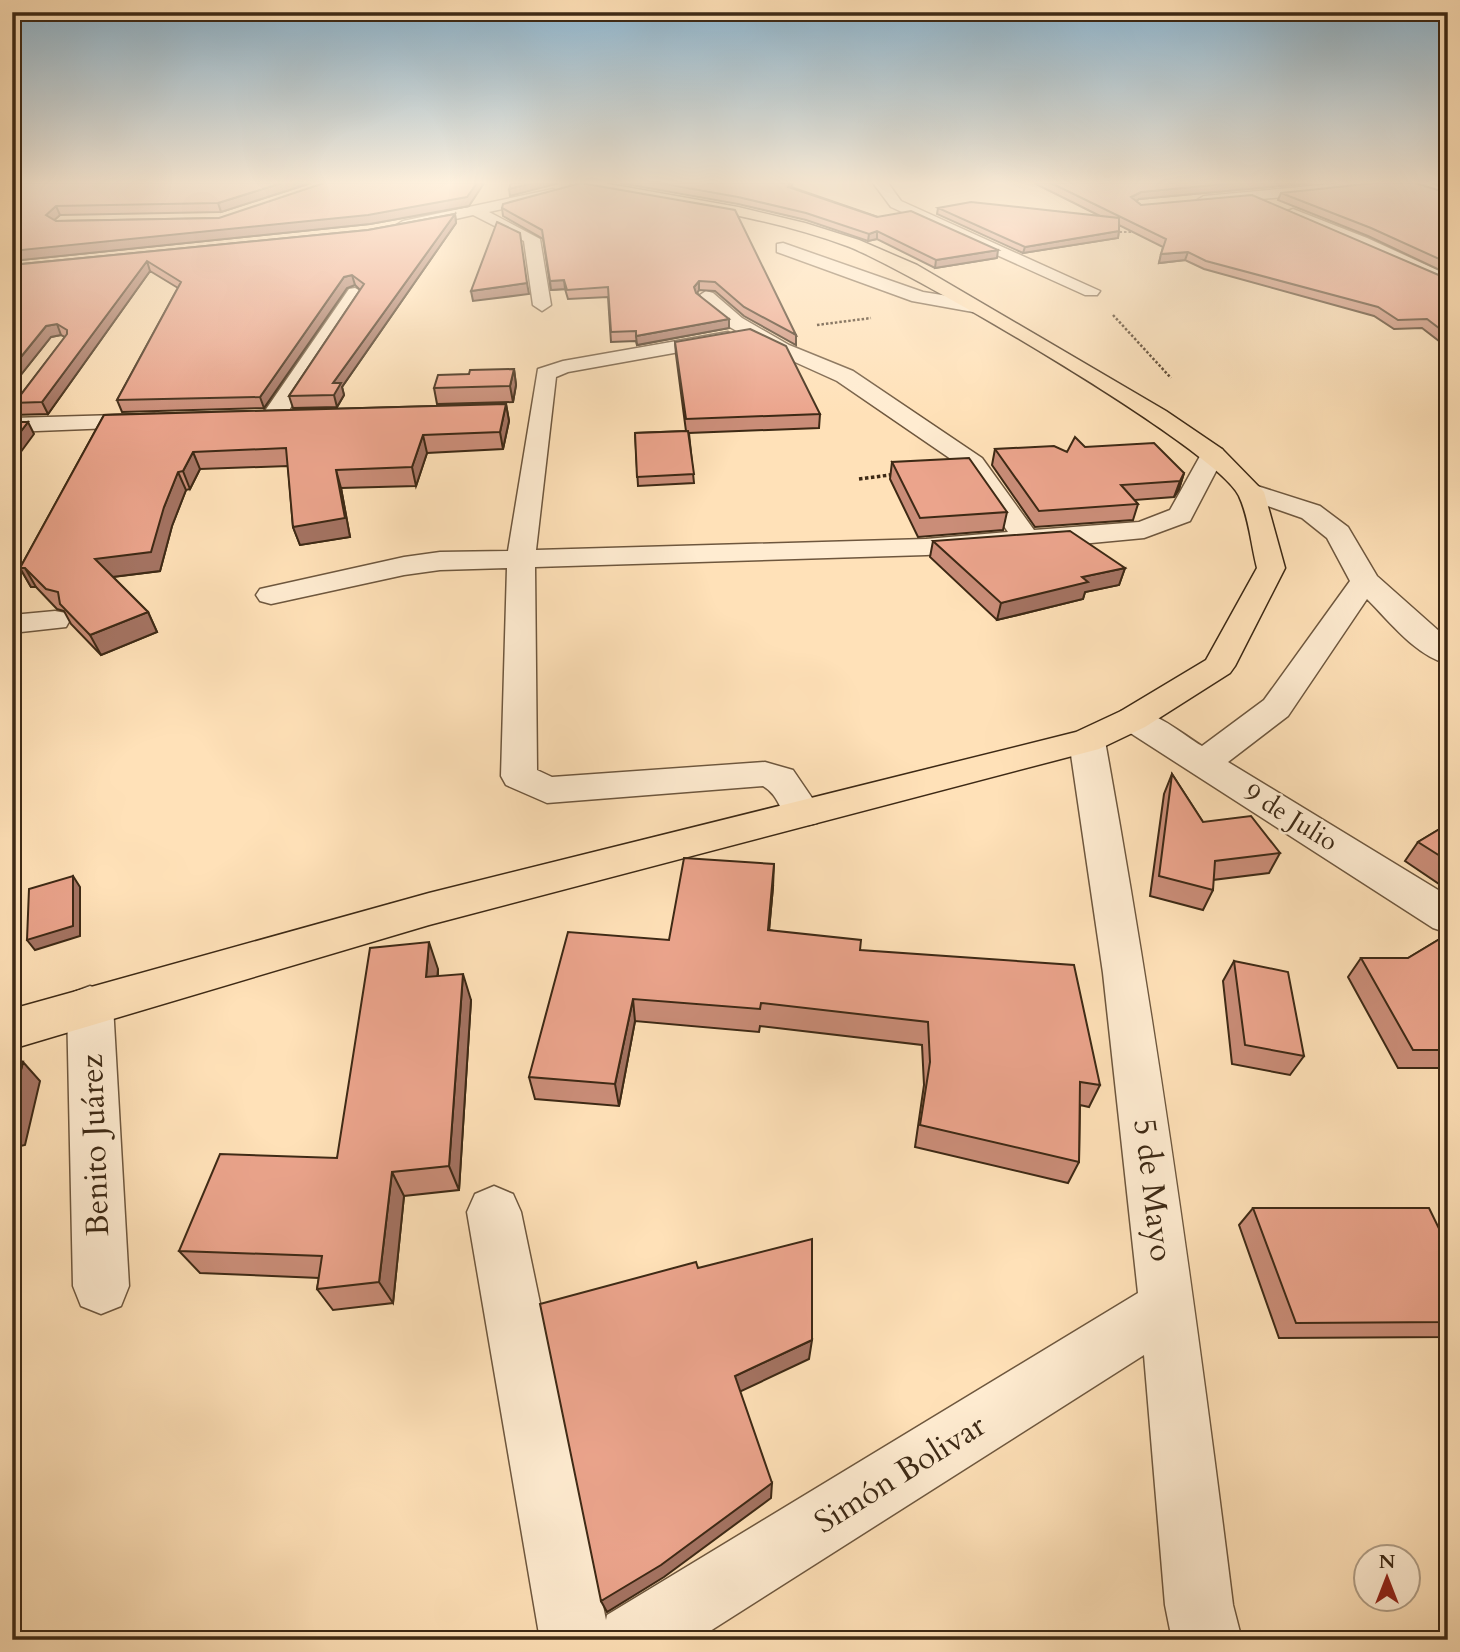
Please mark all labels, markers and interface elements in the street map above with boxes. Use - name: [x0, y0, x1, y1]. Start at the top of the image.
- street label: 9 de Julio: [1238, 775, 1344, 859]
- street label: Benito Juárez: [70, 1053, 120, 1237]
- street label: 5 de Mayo: [1122, 1116, 1184, 1264]
- street label: Simón Bolivar: [806, 1404, 994, 1544]
- north arrow: [1352, 1544, 1422, 1614]
- text: N: [1379, 1549, 1396, 1575]

